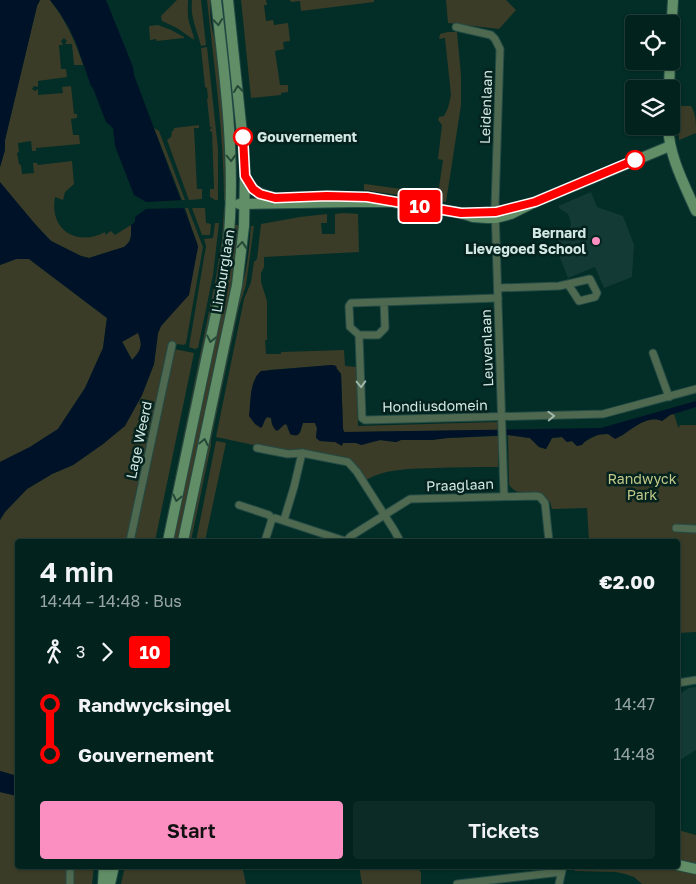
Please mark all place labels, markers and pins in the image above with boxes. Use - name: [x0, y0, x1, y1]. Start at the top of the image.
- marker: Gouvernement: [233, 127, 253, 147]
- place label: Gouvernement: [257, 128, 358, 145]
- unlabelled marker: [625, 150, 645, 170]
- place label: Bernard Lievegoed School: [465, 224, 586, 257]
- marker: Bernard Lievegoed School: [590, 235, 602, 247]

